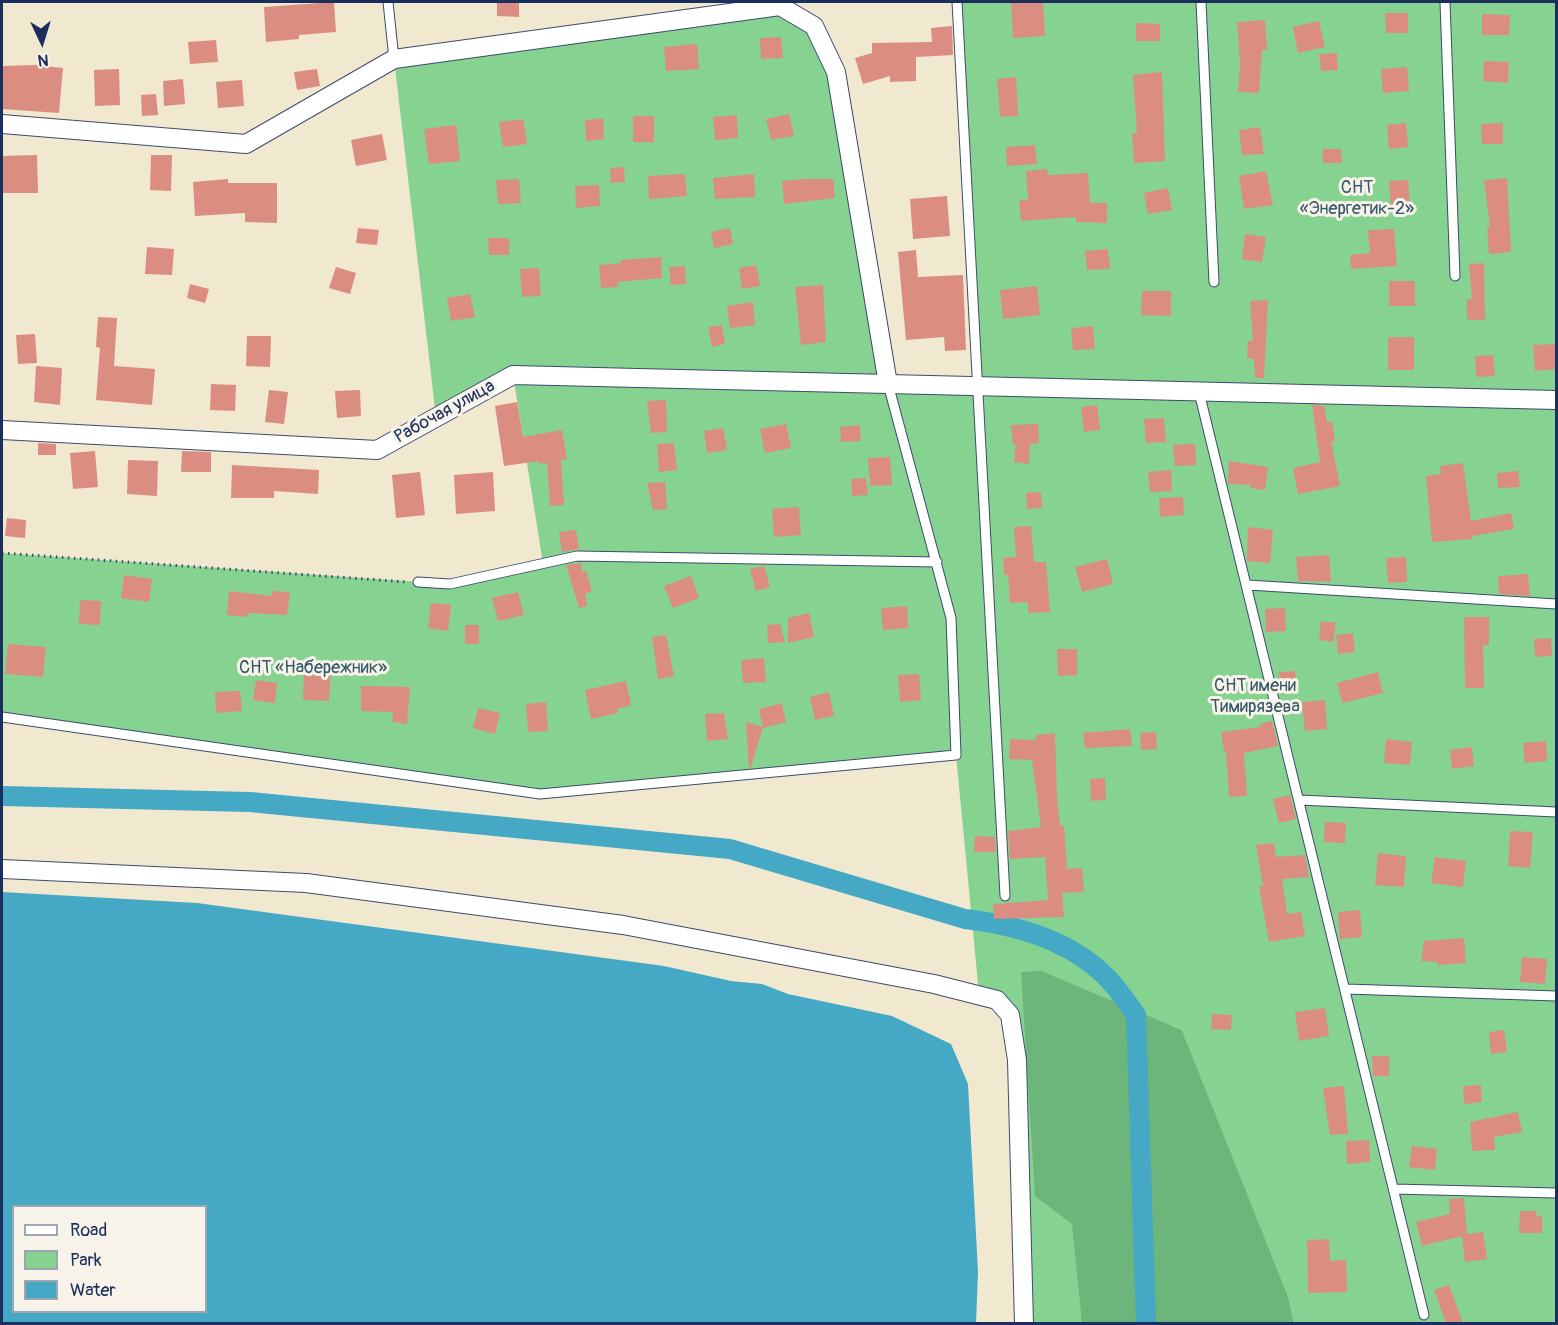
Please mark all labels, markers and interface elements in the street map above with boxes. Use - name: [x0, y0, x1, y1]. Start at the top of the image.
- north arrow: [12, 12, 72, 72]
- text: N: [37, 50, 49, 70]
- park label: СНТ «Энергетик-2»: [1300, 177, 1414, 219]
- street label: Рабочая улица: [391, 376, 499, 448]
- park label: СНТ «Набережник»: [239, 657, 387, 679]
- park label: СНТ имени Тимирязева: [1210, 675, 1300, 718]
- legend: [12, 1205, 207, 1313]
- text: Road: [70, 1219, 107, 1242]
- text: Park: [70, 1249, 102, 1272]
- text: Water: [70, 1279, 116, 1302]

